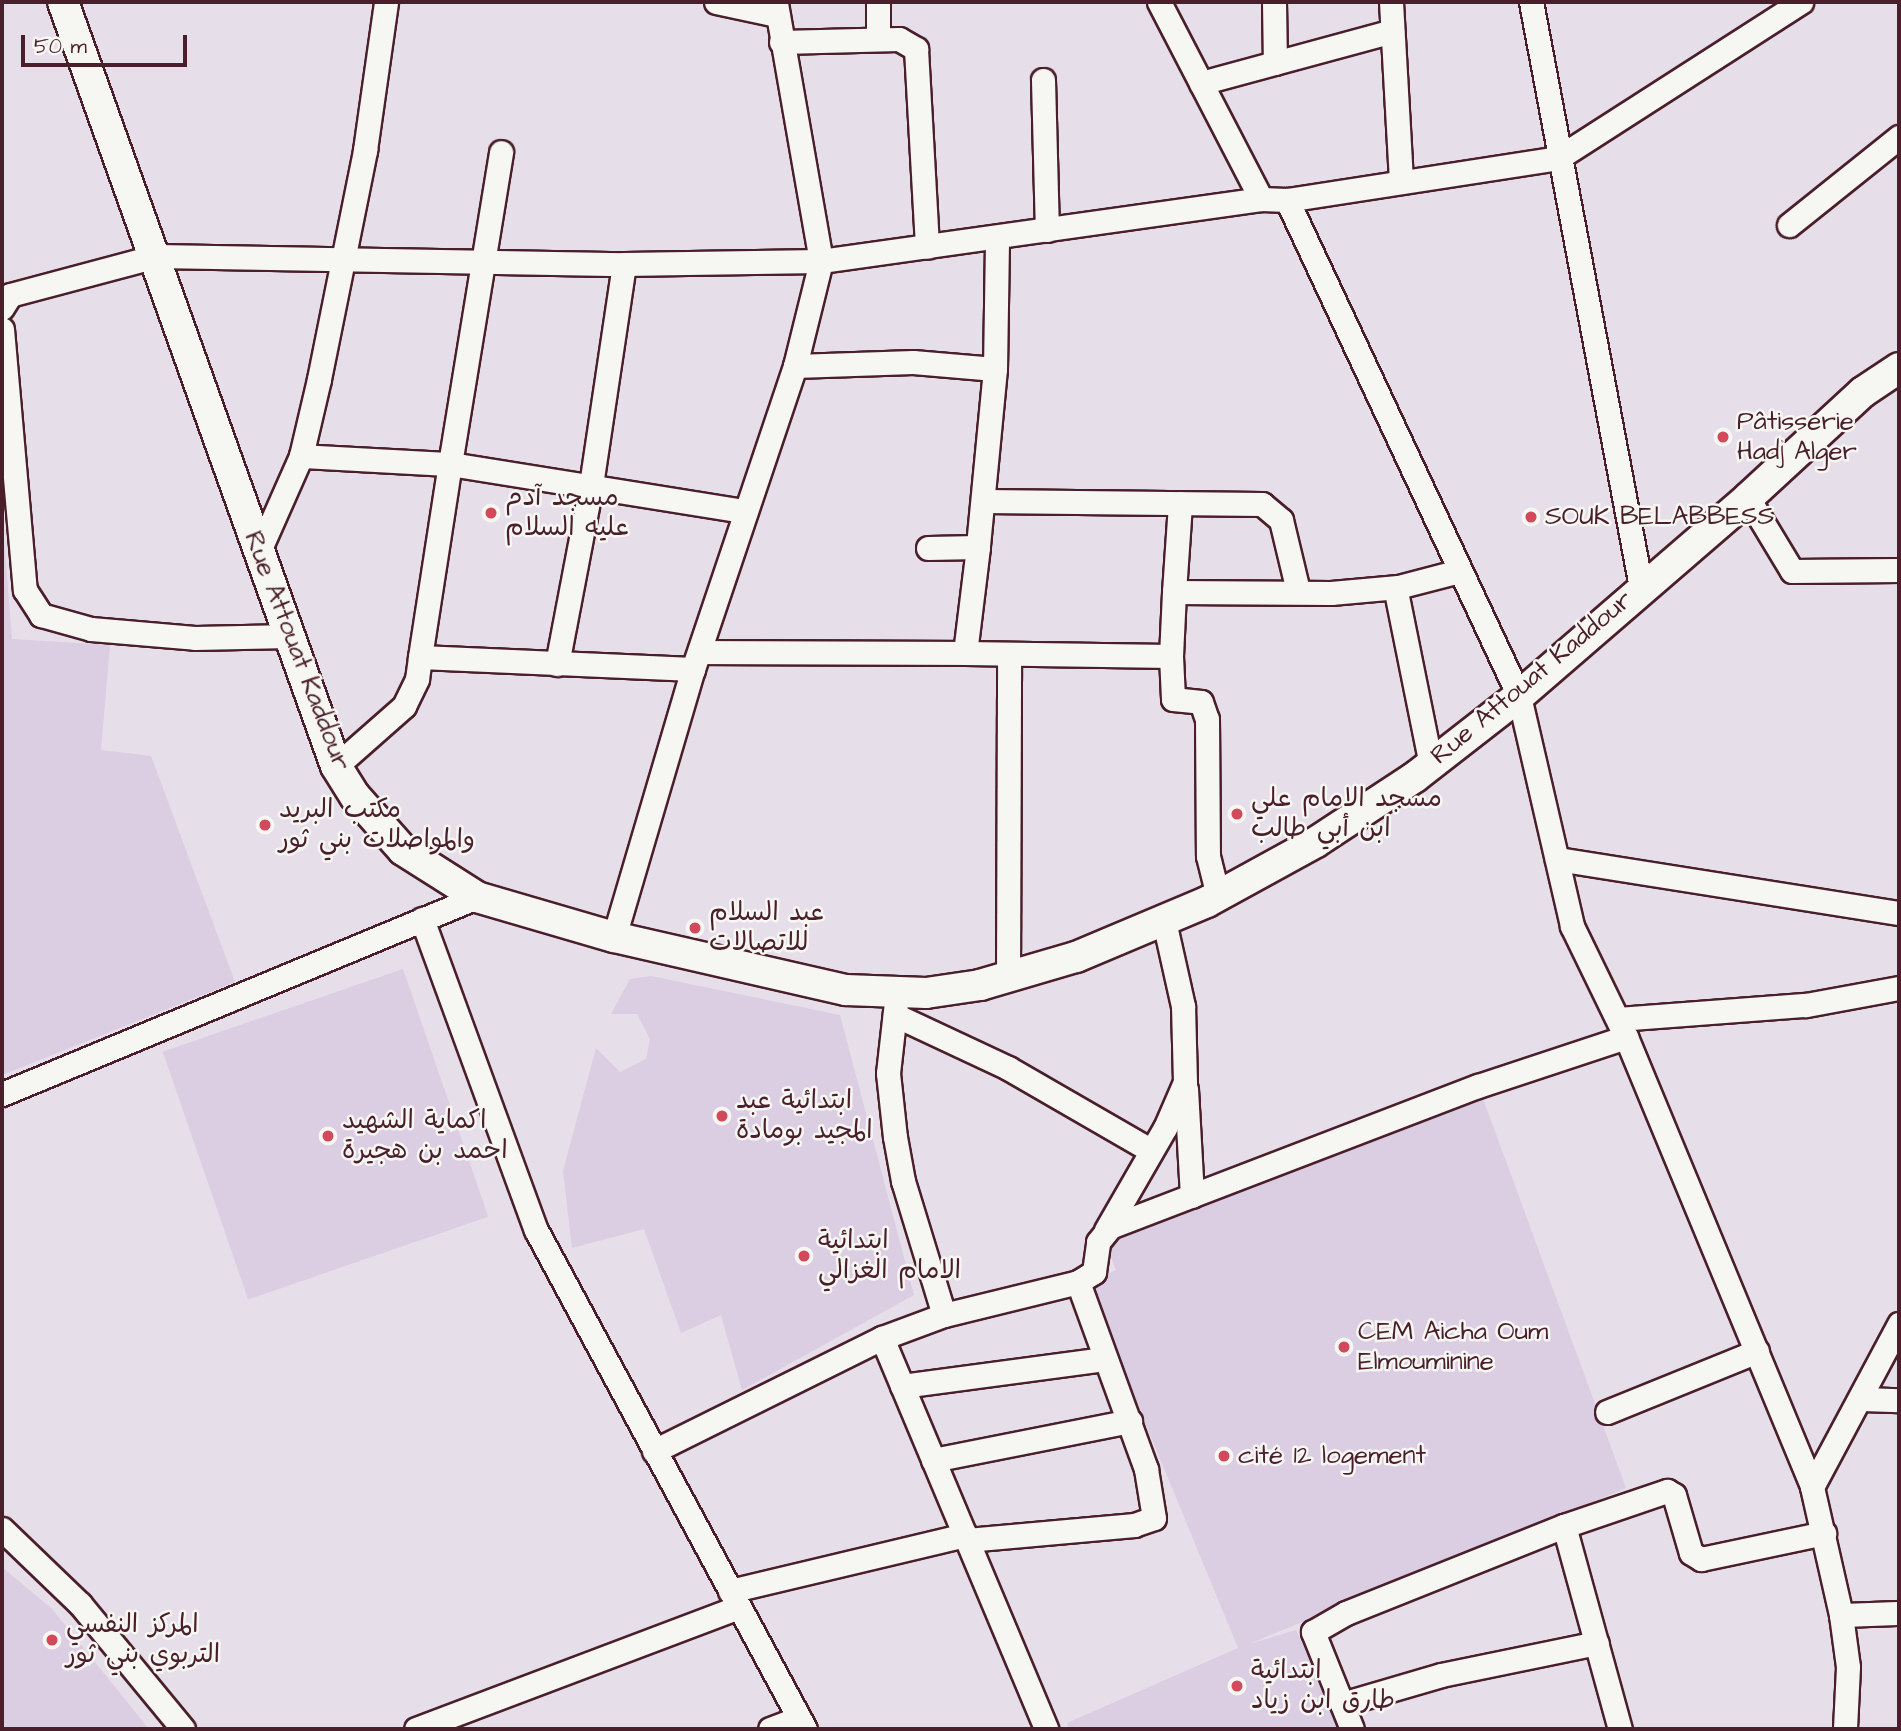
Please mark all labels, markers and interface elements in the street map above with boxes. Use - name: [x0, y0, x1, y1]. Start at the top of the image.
- scale bar: [24, 21, 191, 65]
- text: 50 m: [34, 32, 87, 61]
- place label: Pâtisserie Hadj Alger: [1737, 406, 1857, 467]
- marker: Pâtisserie Hadj Alger: [1715, 429, 1731, 445]
- place label: مسجد آدم عليه السلام: [505, 482, 629, 544]
- place label: SOUK BELABBESS: [1545, 501, 1774, 533]
- marker: مسجد آدم عليه السلام: [483, 505, 499, 521]
- marker: SOUK BELABBESS: [1523, 509, 1539, 525]
- street label: Rue Attouat Kaddour: [237, 527, 357, 775]
- street label: Rue Attouat Kaddour: [1425, 585, 1639, 771]
- place label: مسجد الامام علي ابن أبي طالب: [1251, 783, 1442, 844]
- place label: مكتب البريد والمواصلات بني ثور: [279, 794, 475, 856]
- marker: مسجد الامام علي ابن أبي طالب: [1229, 806, 1245, 822]
- marker: مكتب البريد والمواصلات بني ثور: [257, 817, 273, 833]
- place label: عبد السلام للاتصالات: [709, 897, 824, 958]
- marker: عبد السلام للاتصالات: [687, 920, 703, 936]
- place label: ابتدائية عبد المجيد بومادة: [736, 1085, 873, 1146]
- place label: اكماية الشهيد احمد بن هجيرة: [342, 1105, 508, 1166]
- marker: ابتدائية عبد المجيد بومادة: [714, 1108, 730, 1124]
- marker: اكماية الشهيد احمد بن هجيرة: [320, 1128, 336, 1144]
- place label: ابتدائية الامام الغزالي: [818, 1225, 961, 1286]
- marker: ابتدائية الامام الغزالي: [796, 1248, 812, 1264]
- place label: CEM Aicha Oum Elmouminine: [1358, 1316, 1548, 1378]
- marker: CEM Aicha Oum Elmouminine: [1336, 1339, 1352, 1355]
- place label: cité 12 logement: [1238, 1440, 1426, 1472]
- marker: cité 12 logement: [1216, 1448, 1232, 1464]
- place label: المركز النفسي التربوي بني ثور: [66, 1609, 220, 1670]
- marker: المركز النفسي التربوي بني ثور: [44, 1632, 60, 1648]
- place label: ابتدائية طارق ابن زياد: [1251, 1655, 1395, 1716]
- marker: ابتدائية طارق ابن زياد: [1229, 1678, 1245, 1694]

